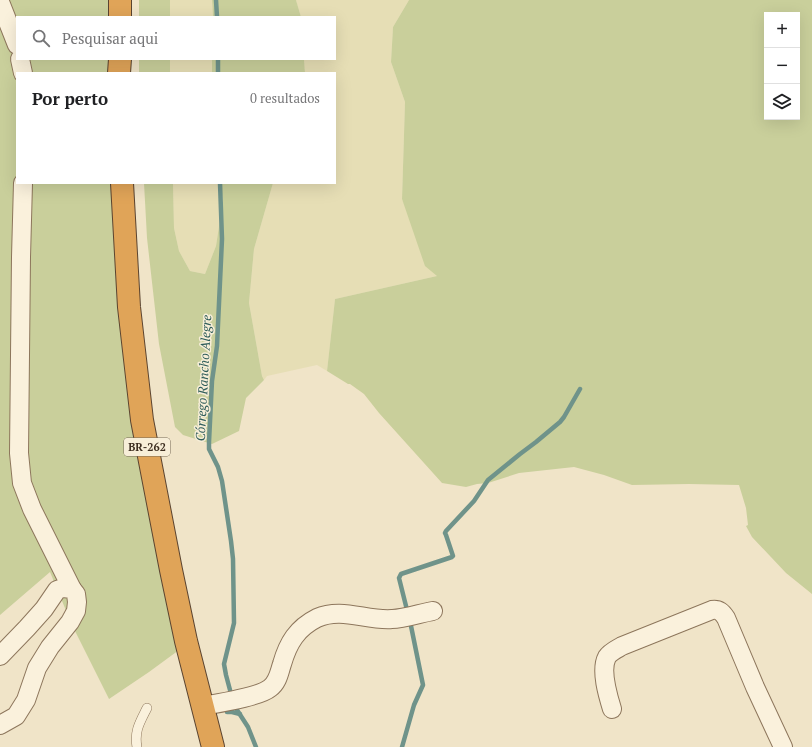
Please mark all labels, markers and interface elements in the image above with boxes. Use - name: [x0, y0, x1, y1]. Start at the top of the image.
- map controls: [764, 12, 800, 120]
- button: +: [764, 12, 800, 48]
- search box: [16, 16, 336, 60]
- icon: search: [30, 27, 52, 49]
- text: Pesquisar aqui: [62, 28, 158, 48]
- button: −: [764, 48, 800, 84]
- button: layers: [764, 84, 800, 120]
- text: Por perto: [32, 87, 108, 110]
- text: 0 resultados: [250, 89, 320, 107]
- water label: Córrego Rancho Alegre: [191, 314, 215, 442]
- road number: BR-262: [124, 438, 170, 456]

